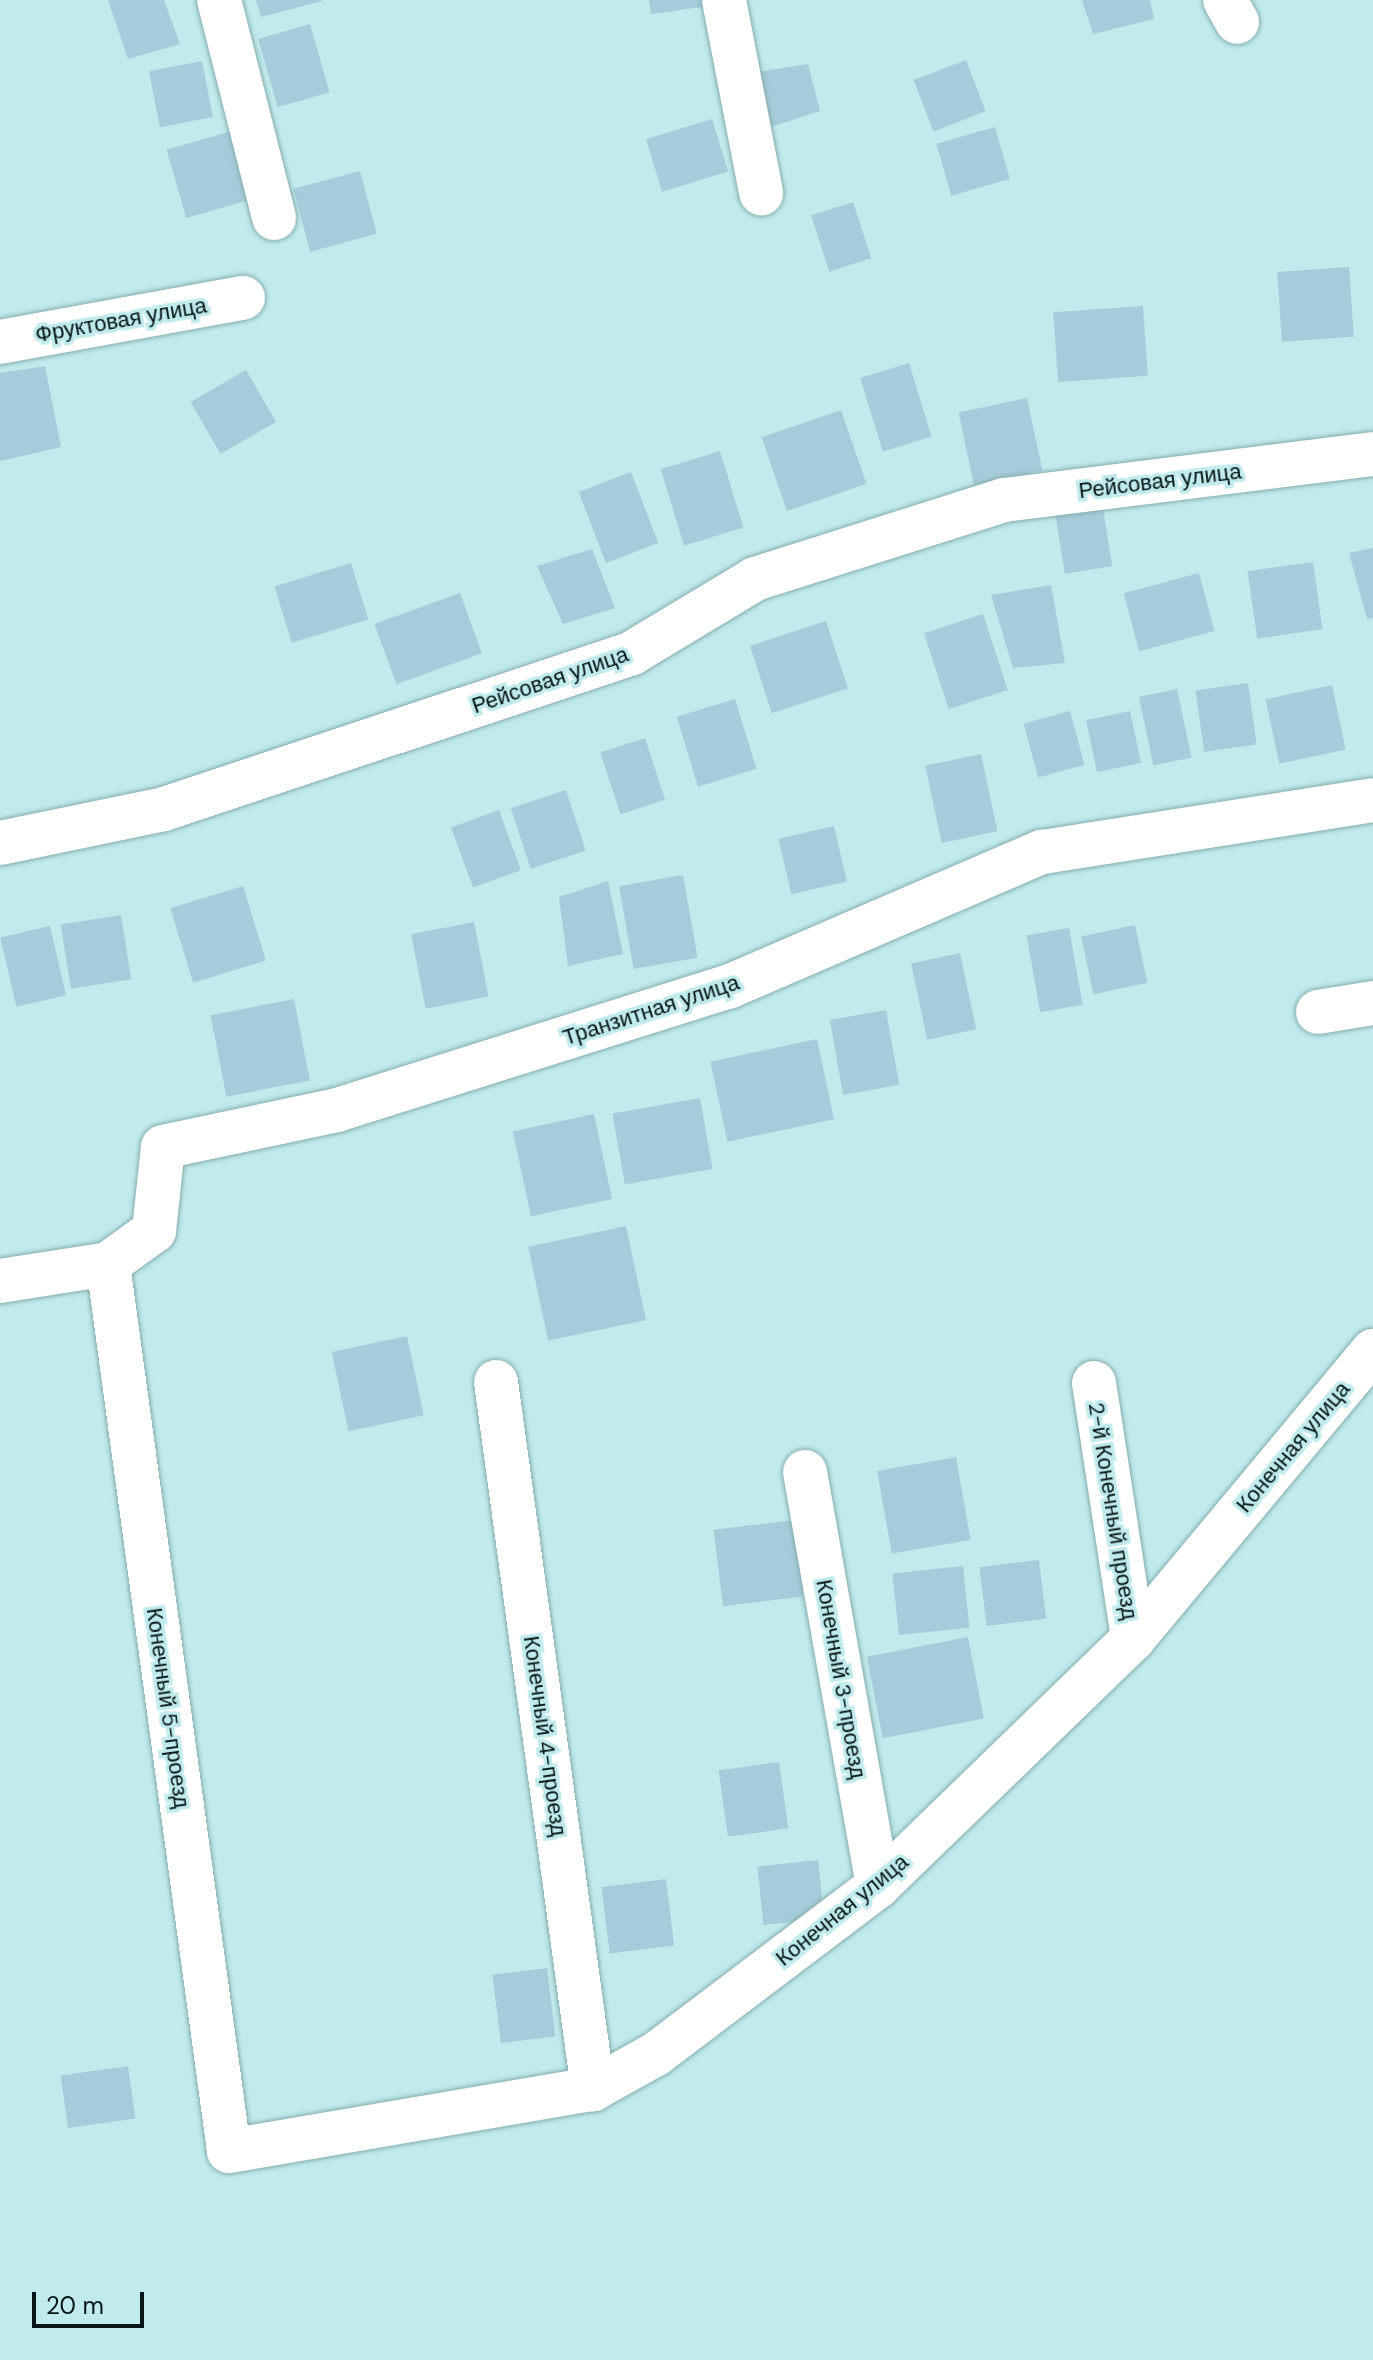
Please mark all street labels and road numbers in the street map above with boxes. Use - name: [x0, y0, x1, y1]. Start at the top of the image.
- street label: Фруктовая улица: [33, 292, 209, 348]
- street label: Рейсовая улица: [1077, 458, 1243, 504]
- street label: Рейсовая улица: [468, 641, 632, 719]
- street label: Транзитная улица: [559, 969, 743, 1051]
- street label: Конечная улица: [1231, 1376, 1355, 1518]
- street label: 2-й Конечный проезд: [1083, 1401, 1143, 1621]
- street label: Конечный 3-проезд: [810, 1577, 872, 1781]
- street label: Конечный 5-проезд: [141, 1606, 195, 1810]
- street label: Конечный 4-проезд: [518, 1634, 572, 1838]
- street label: Конечная улица: [770, 1849, 914, 1971]

